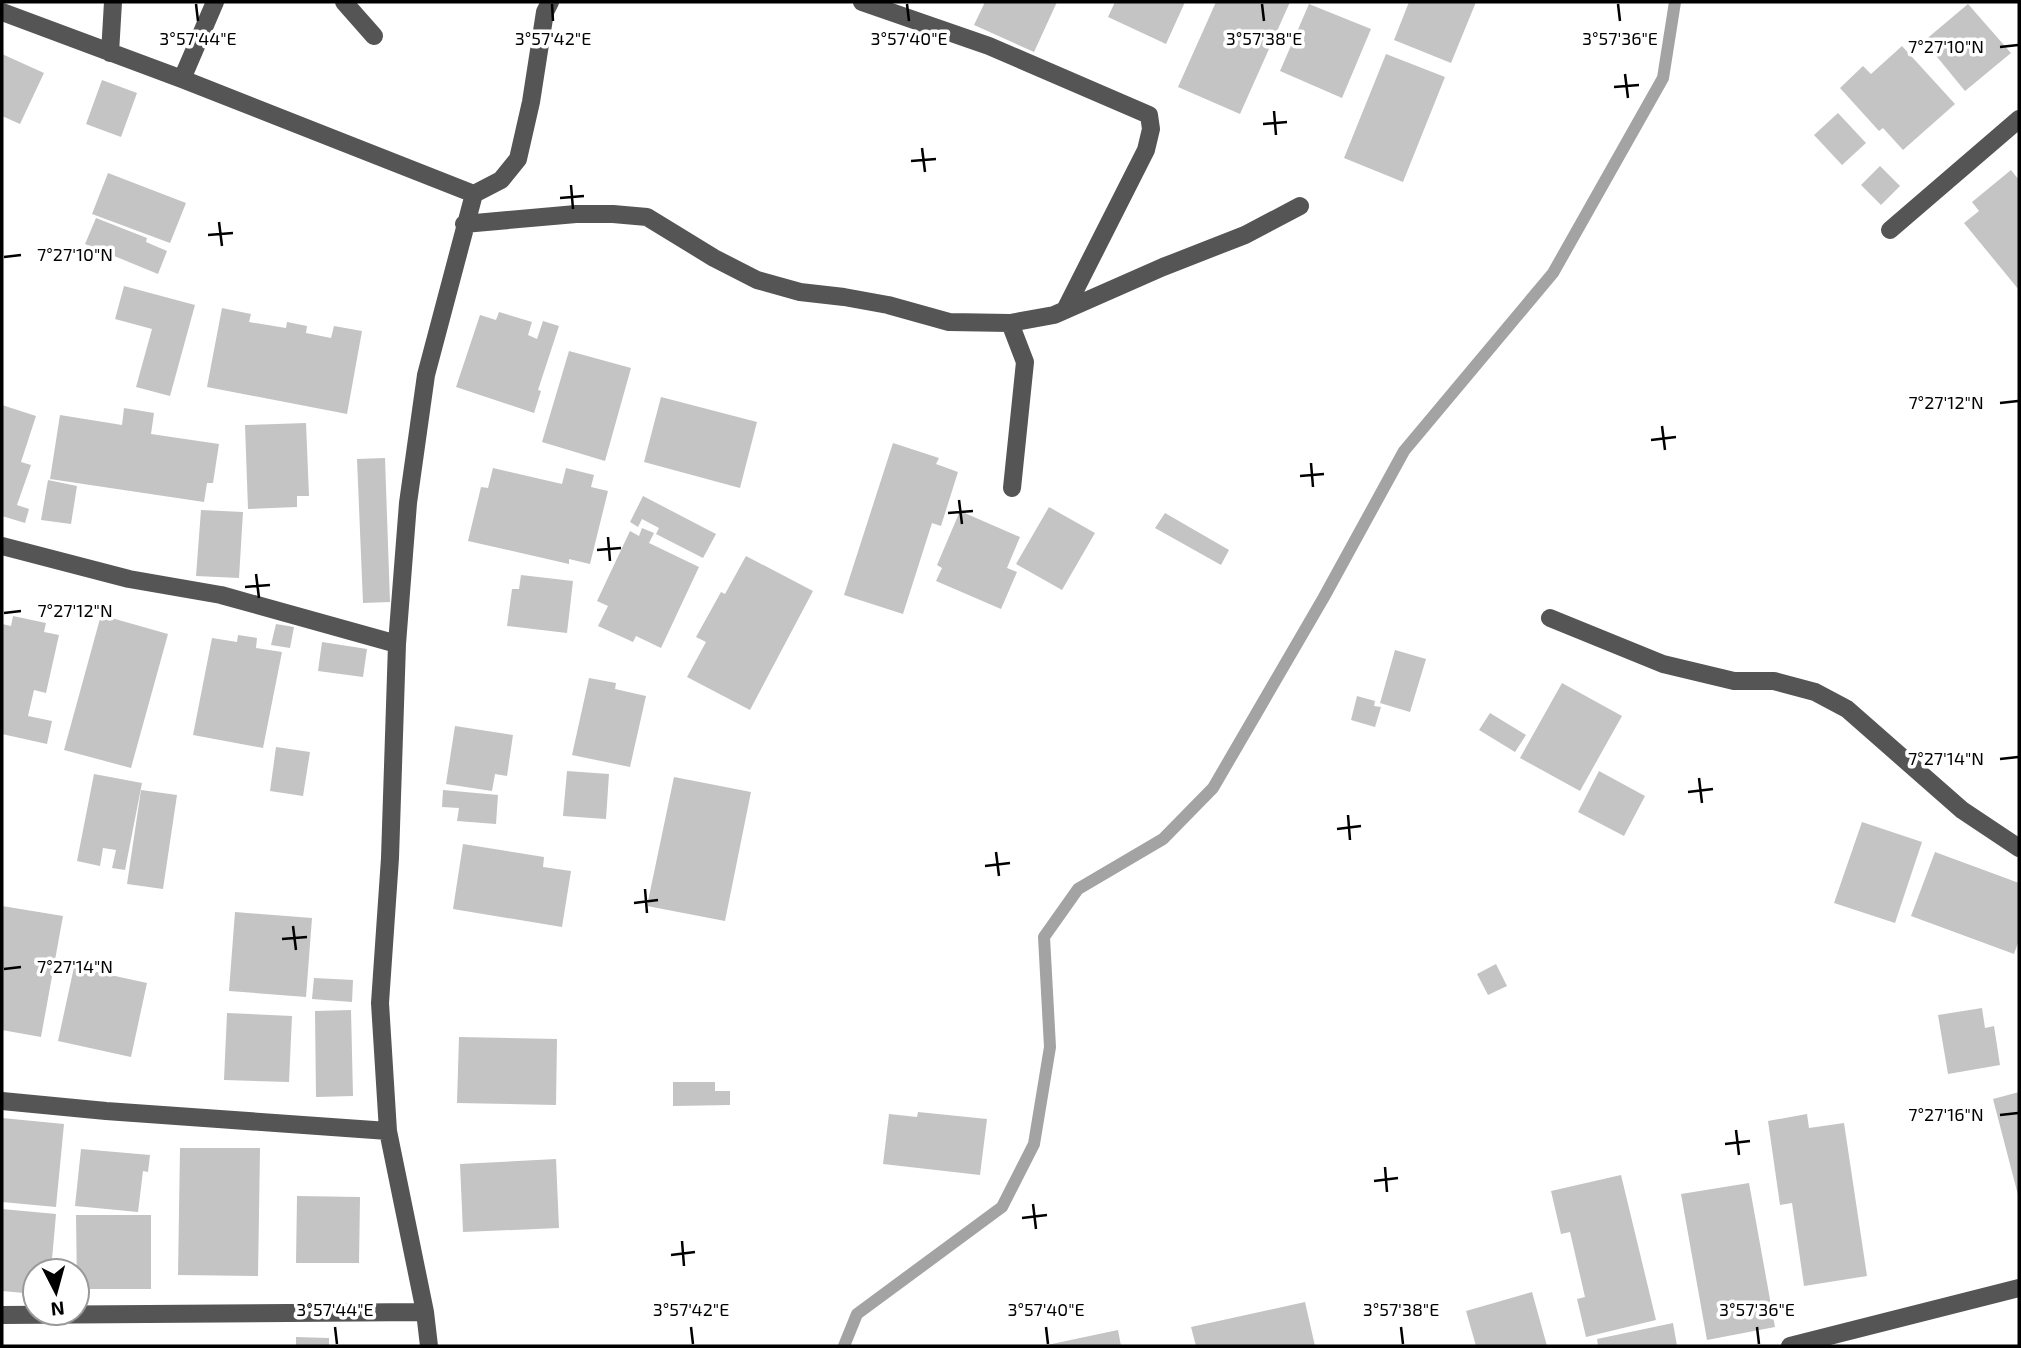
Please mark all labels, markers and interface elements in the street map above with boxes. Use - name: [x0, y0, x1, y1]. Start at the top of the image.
- text: 3°57'44"E: [159, 27, 237, 49]
- text: 3°57'42"E: [515, 27, 591, 49]
- text: 3°57'40"E: [870, 27, 948, 49]
- text: 3°57'38"E: [1226, 27, 1302, 49]
- text: 3°57'36"E: [1582, 27, 1658, 49]
- text: 7°27'10"N: [1908, 35, 1984, 57]
- text: 7°27'10"N: [37, 243, 113, 265]
- text: 7°27'12"N: [1908, 391, 1984, 413]
- text: 7°27'12"N: [37, 599, 113, 621]
- text: 7°27'14"N: [1908, 747, 1984, 769]
- text: 7°27'14"N: [37, 955, 113, 977]
- text: 7°27'16"N: [1908, 1103, 1984, 1125]
- north arrow: [21, 1257, 91, 1327]
- text: N: [50, 1297, 66, 1322]
- text: 3°57'44"E: [296, 1298, 374, 1320]
- text: 3°57'42"E: [653, 1298, 729, 1320]
- text: 3°57'40"E: [1007, 1298, 1085, 1320]
- text: 3°57'38"E: [1363, 1298, 1439, 1320]
- text: 3°57'36"E: [1719, 1298, 1795, 1320]

